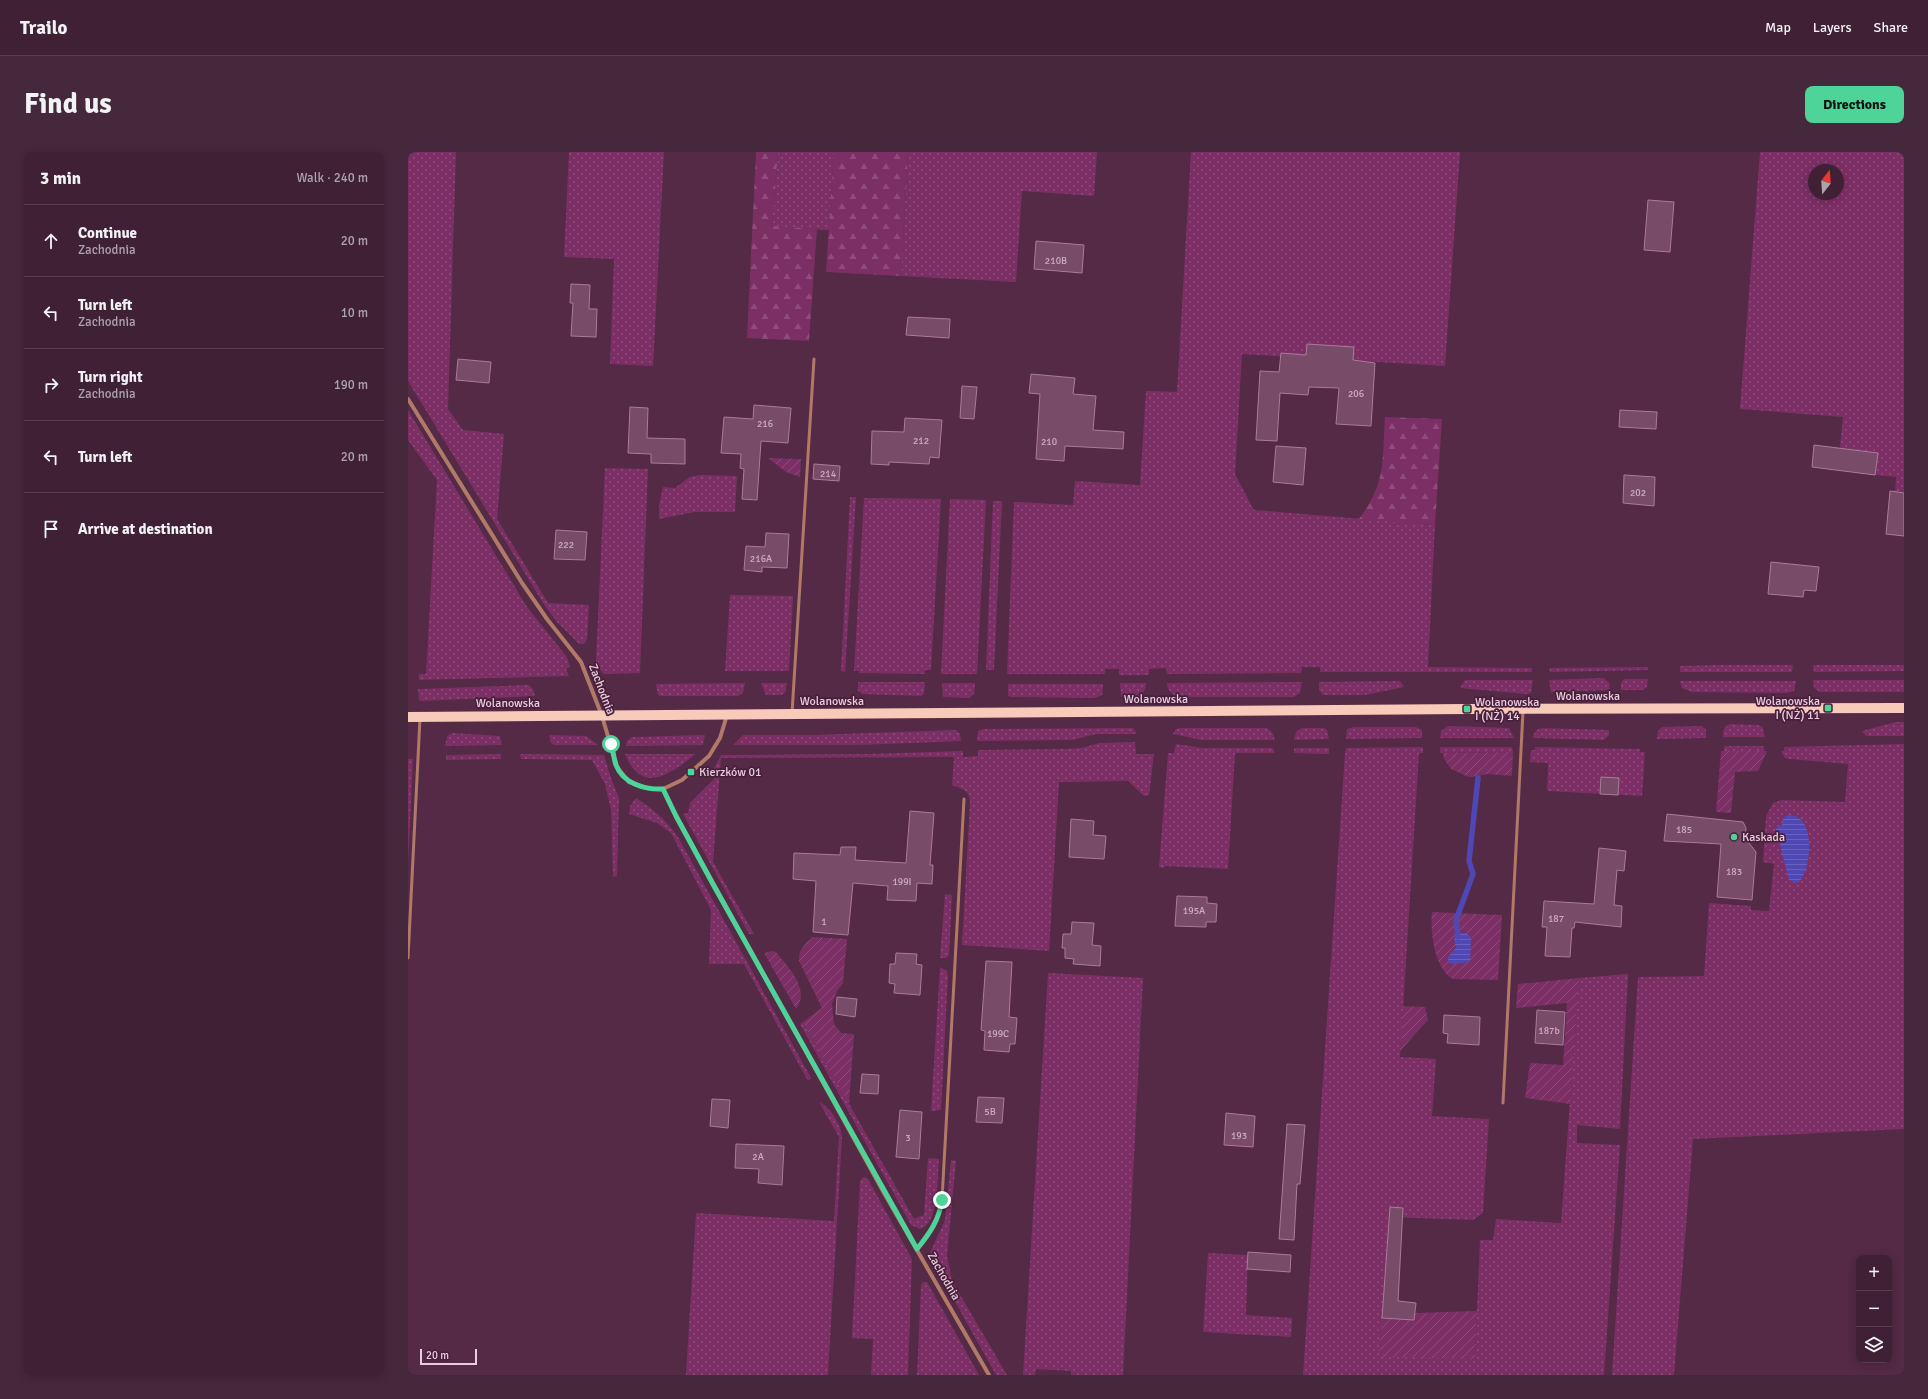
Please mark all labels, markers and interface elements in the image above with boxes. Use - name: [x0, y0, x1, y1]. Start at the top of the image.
- text: Trailo: [20, 16, 67, 40]
- text: Map: [1765, 19, 1791, 36]
- text: Layers: [1813, 19, 1852, 36]
- text: Share: [1874, 19, 1908, 36]
- button: Directions: [1805, 86, 1904, 123]
- text: Find us: [24, 87, 112, 121]
- north arrow: [1808, 164, 1844, 200]
- text: 3 min: [40, 168, 81, 189]
- text: Walk · 240 m: [297, 170, 368, 186]
- text: Continue: [78, 224, 137, 242]
- icon: ahead: [40, 230, 62, 252]
- text: 20 m: [341, 233, 368, 249]
- text: Zachodnia: [78, 242, 136, 258]
- house number: 210B: [1045, 255, 1067, 267]
- text: Turn left: [78, 296, 132, 314]
- icon: left: [40, 302, 62, 324]
- text: 10 m: [341, 305, 368, 321]
- text: Zachodnia: [78, 314, 136, 330]
- text: Turn right: [78, 368, 143, 386]
- icon: right: [40, 374, 62, 396]
- text: 190 m: [334, 377, 368, 393]
- text: Zachodnia: [78, 386, 136, 402]
- house number: 206: [1348, 388, 1364, 400]
- house number: 216: [757, 418, 773, 430]
- house number: 212: [913, 435, 929, 447]
- house number: 210: [1041, 436, 1057, 448]
- icon: left: [40, 446, 62, 468]
- text: Turn left: [78, 448, 132, 466]
- text: 20 m: [341, 449, 368, 465]
- house number: 214: [820, 468, 837, 480]
- house number: 202: [1630, 487, 1646, 499]
- icon: arrive: [40, 518, 62, 540]
- text: Arrive at destination: [78, 520, 213, 538]
- house number: 222: [558, 539, 574, 551]
- house number: 216A: [750, 553, 772, 565]
- street label: Zachodnia: [585, 662, 618, 717]
- street label: Wolanowska: [1556, 689, 1620, 704]
- street label: Wolanowska: [1124, 692, 1188, 707]
- street label: Wolanowska: [800, 694, 864, 709]
- place label: Wolanowska I (NŻ) 11: [1756, 694, 1820, 723]
- place label: Wolanowska I (NŻ) 14: [1475, 695, 1539, 724]
- street label: Wolanowska: [476, 696, 540, 711]
- marker: Wolanowska I (NŻ) 11: [1823, 703, 1833, 713]
- marker: Wolanowska I (NŻ) 14: [1462, 704, 1472, 714]
- route start: [602, 735, 620, 753]
- place label: Kierzków 01: [699, 765, 761, 780]
- marker: Kierzków 01: [686, 767, 696, 777]
- house number: 185: [1676, 824, 1692, 836]
- place label: Kaskada: [1742, 830, 1785, 845]
- marker: Kaskada: [1729, 832, 1739, 842]
- house number: 183: [1726, 866, 1742, 878]
- house number: 199I: [892, 876, 912, 888]
- house number: 195A: [1183, 905, 1205, 917]
- house number: 187: [1548, 913, 1564, 925]
- house number: 1: [821, 916, 827, 928]
- house number: 187b: [1538, 1025, 1560, 1037]
- house number: 199C: [987, 1028, 1009, 1040]
- house number: 5B: [984, 1106, 996, 1118]
- house number: 193: [1231, 1130, 1247, 1142]
- house number: 3: [905, 1132, 911, 1144]
- house number: 2A: [752, 1151, 764, 1163]
- route end: [933, 1191, 951, 1209]
- street label: Zachodnia: [924, 1249, 963, 1303]
- map controls: [1856, 1255, 1892, 1363]
- button: +: [1856, 1255, 1892, 1291]
- button: −: [1856, 1291, 1892, 1327]
- button: layers: [1856, 1327, 1892, 1363]
- scale bar: [420, 1347, 477, 1366]
- text: 20 m: [426, 1349, 449, 1362]

